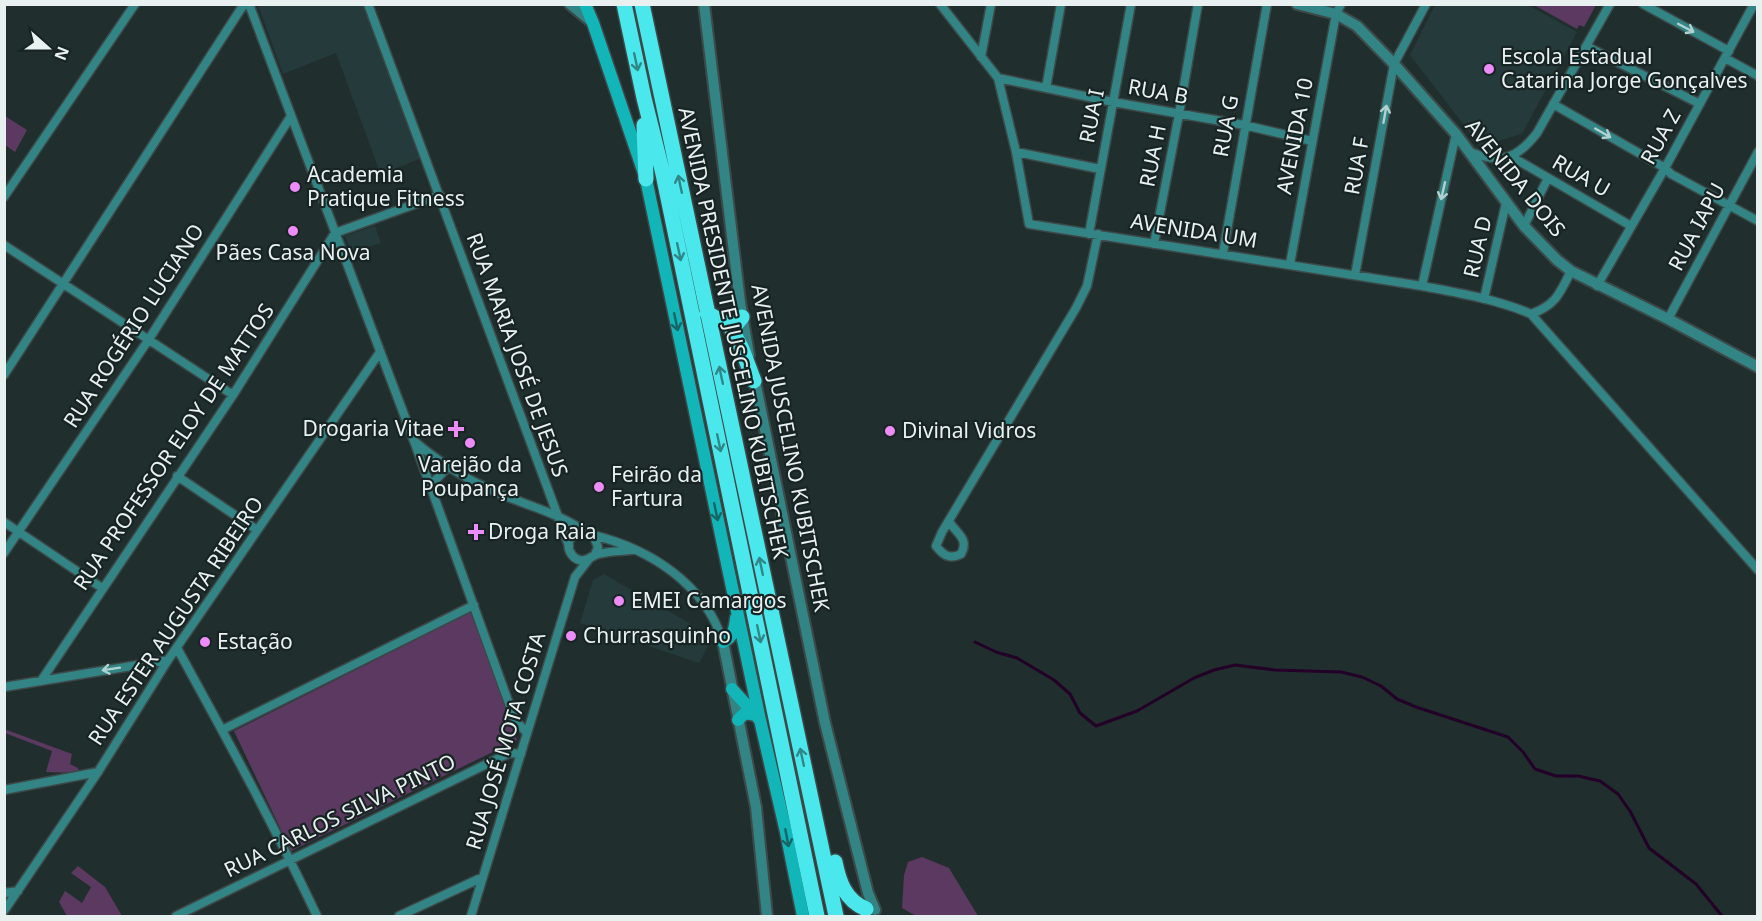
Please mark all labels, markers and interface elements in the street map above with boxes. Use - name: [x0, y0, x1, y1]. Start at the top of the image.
- north arrow: [18, 18, 78, 78]
- one-way arrow: [1677, 22, 1694, 34]
- place label: Escola Estadual Catarina Jorge Gonçalves: [1501, 42, 1748, 94]
- text: N: [49, 43, 75, 63]
- one-way arrow: [631, 51, 642, 71]
- marker: Escola Estadual Catarina Jorge Gonçalves: [1482, 62, 1496, 76]
- street label: RUA B: [1126, 72, 1191, 110]
- street label: AVENIDA 10: [1269, 75, 1319, 196]
- street label: RUA I: [1072, 87, 1110, 145]
- street label: RUA G: [1206, 93, 1244, 159]
- street label: AVENIDA PRESIDENTE JUSCELINO KUBITSCHEK: [672, 104, 796, 561]
- one-way arrow: [1380, 104, 1391, 124]
- street label: RUA Z: [1634, 104, 1687, 169]
- street label: AVENIDA DOIS: [1460, 113, 1572, 242]
- street label: RUA H: [1132, 122, 1172, 189]
- one-way arrow: [1595, 128, 1612, 140]
- street label: RUA F: [1337, 135, 1375, 197]
- street label: RUA U: [1547, 147, 1616, 203]
- place label: Academia Pratique Fitness: [307, 160, 465, 212]
- one-way arrow: [674, 175, 685, 195]
- street label: RUA IAPU: [1661, 178, 1731, 275]
- marker: Academia Pratique Fitness: [288, 180, 302, 194]
- one-way arrow: [1437, 181, 1448, 200]
- street label: AVENIDA UM: [1129, 206, 1260, 254]
- street label: RUA D: [1456, 213, 1498, 280]
- street label: RUA ROGÉRIO LUCIANO: [57, 218, 210, 433]
- marker: Pães Casa Nova: [286, 224, 300, 238]
- street label: RUA MARIA JOSÉ DE JESUS: [461, 229, 575, 481]
- place label: Pães Casa Nova: [216, 238, 370, 266]
- one-way arrow: [674, 242, 685, 261]
- street label: AVENIDA JUSCELINO KUBITSCHEK: [745, 282, 837, 614]
- street label: RUA PROFESSOR ELOY DE MATTOS: [66, 298, 280, 595]
- one-way arrow: [671, 311, 682, 331]
- one-way arrow: [714, 366, 726, 385]
- place label: Drogaria Vitae: [302, 414, 444, 442]
- place label: Divinal Vidros: [902, 416, 1036, 444]
- marker: Drogaria Vitae: [449, 422, 463, 436]
- marker: Divinal Vidros: [883, 424, 897, 438]
- one-way arrow: [714, 432, 725, 452]
- marker: Varejão da Poupança: [463, 436, 477, 450]
- place label: Varejão da Poupança: [418, 450, 522, 502]
- place label: Feirão da Fartura: [611, 460, 702, 512]
- marker: Feirão da Fartura: [592, 480, 606, 494]
- street label: RUA ESTER AUGUSTA RIBEIRO: [81, 491, 269, 750]
- one-way arrow: [711, 502, 722, 522]
- place label: Droga Raia: [488, 517, 597, 545]
- marker: Droga Raia: [469, 525, 483, 539]
- one-way arrow: [755, 557, 766, 576]
- place label: EMEI Camargos: [631, 586, 787, 614]
- marker: EMEI Camargos: [612, 594, 626, 608]
- place label: Churrasquinho: [583, 621, 731, 649]
- one-way arrow: [754, 623, 765, 643]
- place label: Estação: [217, 627, 293, 655]
- street label: RUA JOSÉ MOTA COSTA: [459, 628, 552, 853]
- marker: Churrasquinho: [564, 629, 578, 643]
- marker: Estação: [198, 635, 212, 649]
- one-way arrow: [101, 664, 121, 675]
- street label: RUA CARLOS SILVA PINTO: [219, 747, 460, 883]
- one-way arrow: [795, 747, 807, 766]
- one-way arrow: [782, 828, 793, 848]

